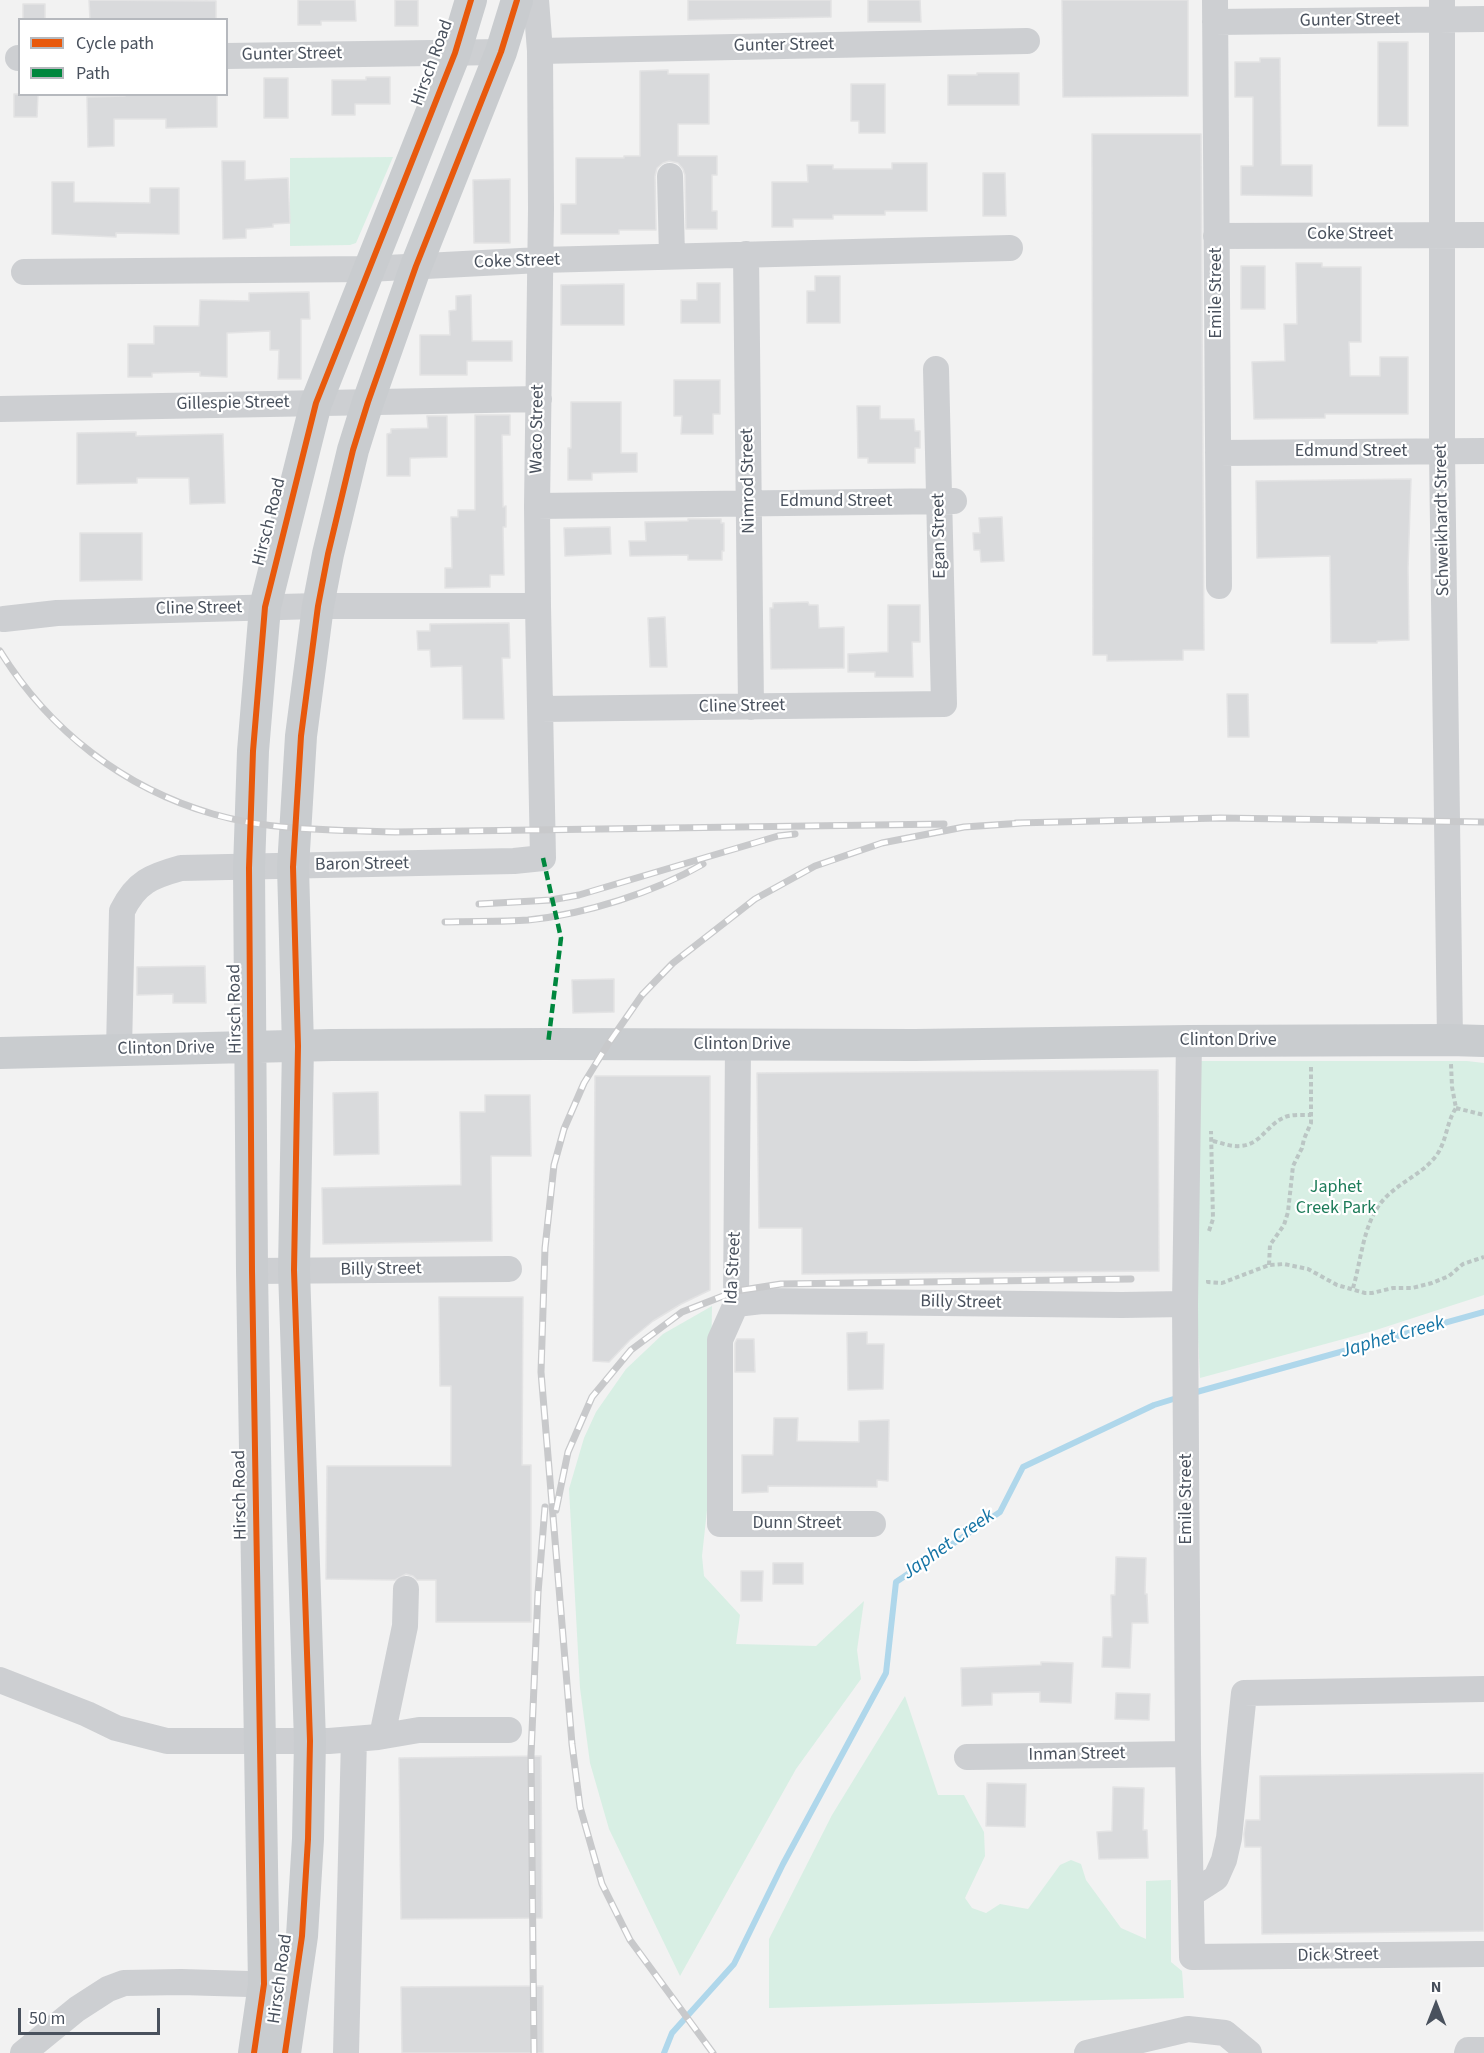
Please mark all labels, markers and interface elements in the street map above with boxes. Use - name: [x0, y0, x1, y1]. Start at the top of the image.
- street label: Gunter Street: [1300, 9, 1400, 33]
- street label: Hirsch Road: [407, 17, 459, 109]
- legend: [18, 18, 228, 96]
- text: Cycle path: [76, 31, 154, 56]
- street label: Gunter Street: [734, 34, 834, 58]
- street label: Gunter Street: [242, 43, 342, 67]
- text: Path: [76, 61, 110, 86]
- street label: Coke Street: [1307, 224, 1393, 246]
- street label: Emile Street: [1206, 247, 1228, 339]
- street label: Coke Street: [474, 250, 560, 274]
- street label: Waco Street: [526, 384, 550, 474]
- street label: Gillespie Street: [176, 392, 290, 416]
- street label: Nimrod Street: [737, 428, 761, 534]
- street label: Edmund Street: [1295, 441, 1407, 463]
- street label: Schweikhardt Street: [1431, 444, 1455, 596]
- street label: Hirsch Road: [249, 476, 291, 568]
- street label: Edmund Street: [780, 491, 892, 513]
- street label: Egan Street: [928, 493, 952, 579]
- street label: Cline Street: [155, 597, 243, 621]
- street label: Cline Street: [698, 695, 786, 719]
- street label: Baron Street: [315, 853, 409, 877]
- street label: Hirsch Road: [224, 964, 248, 1054]
- street label: Clinton Drive: [1179, 1030, 1277, 1052]
- street label: Clinton Drive: [693, 1034, 791, 1056]
- street label: Clinton Drive: [117, 1037, 215, 1061]
- park label: Japhet Creek Park: [1296, 1177, 1376, 1220]
- street label: Ida Street: [721, 1231, 747, 1305]
- street label: Billy Street: [340, 1258, 422, 1282]
- street label: Billy Street: [920, 1291, 1002, 1315]
- water label: Japhet Creek: [1338, 1312, 1448, 1364]
- street label: Hirsch Road: [229, 1450, 253, 1540]
- street label: Emile Street: [1176, 1453, 1198, 1545]
- water label: Japhet Creek: [898, 1504, 1000, 1586]
- street label: Dunn Street: [752, 1513, 842, 1535]
- street label: Inman Street: [1028, 1743, 1126, 1767]
- street label: Hirsch Road: [264, 1933, 298, 2025]
- street label: Dick Street: [1297, 1944, 1379, 1968]
- north arrow: [1406, 1975, 1466, 2035]
- text: N: [1431, 1976, 1441, 1998]
- scale bar: [21, 1996, 164, 2034]
- text: 50 m: [29, 2006, 65, 2031]

